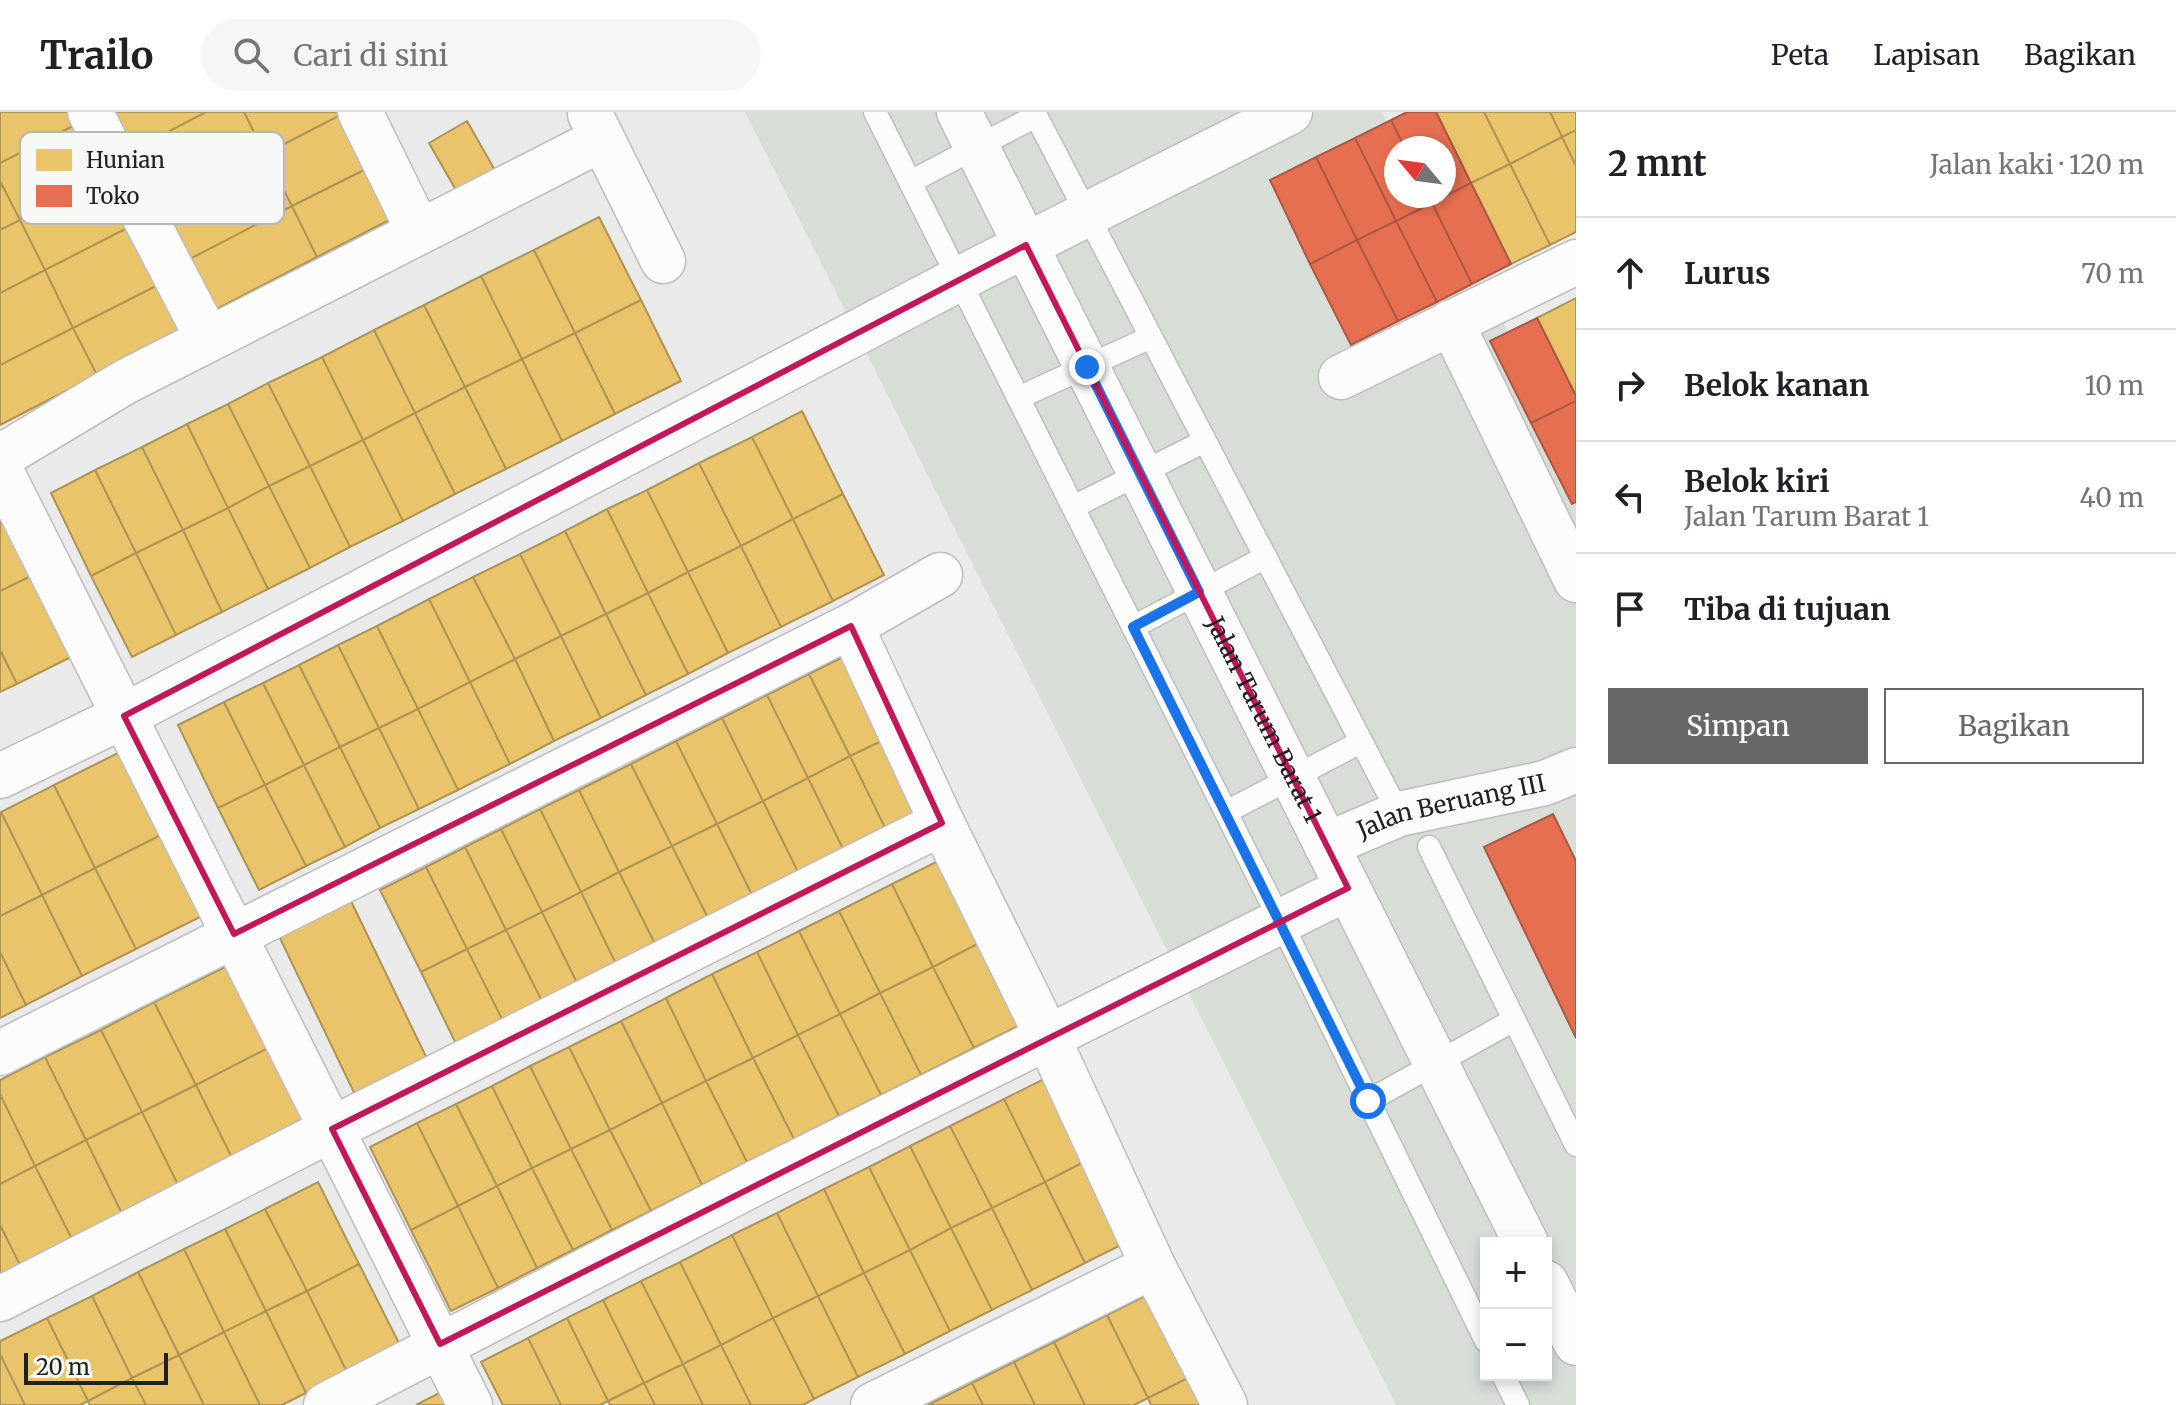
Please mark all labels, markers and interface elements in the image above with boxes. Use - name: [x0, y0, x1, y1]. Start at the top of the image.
- search box: [201, 19, 761, 91]
- text: Trailo: [40, 32, 153, 79]
- icon: search: [229, 33, 273, 77]
- text: Cari di sini: [293, 36, 448, 74]
- text: Peta: [1771, 37, 1829, 73]
- text: Lapisan: [1873, 37, 1980, 73]
- text: Bagikan: [2024, 37, 2136, 73]
- legend: [20, 132, 284, 224]
- north arrow: [1384, 136, 1456, 208]
- text: 2 mnt: [1608, 143, 1707, 185]
- text: Hunian: [86, 146, 165, 174]
- text: Jalan kaki · 120 m: [1930, 148, 2144, 181]
- text: Toko: [86, 182, 140, 210]
- icon: ahead: [1608, 251, 1652, 295]
- text: Lurus: [1684, 254, 1771, 292]
- text: 70 m: [2081, 257, 2144, 290]
- route end: [1069, 349, 1105, 385]
- icon: right: [1608, 363, 1652, 407]
- text: Belok kanan: [1684, 366, 1869, 404]
- text: 10 m: [2085, 369, 2144, 402]
- text: Belok kiri: [1684, 462, 1830, 500]
- icon: left: [1608, 475, 1652, 519]
- text: 40 m: [2080, 481, 2144, 514]
- text: Jalan Tarum Barat 1: [1684, 500, 1929, 533]
- icon: arrive: [1608, 587, 1652, 631]
- text: Tiba di tujuan: [1684, 590, 1890, 628]
- street label: Jalan Tarum Barat 1: [1199, 611, 1329, 828]
- button: Simpan: [1608, 688, 1868, 764]
- button: Bagikan: [1884, 688, 2144, 764]
- street label: Jalan Beruang III: [1351, 767, 1548, 845]
- route start: [1350, 1083, 1386, 1119]
- map controls: [1480, 1237, 1552, 1381]
- button: +: [1480, 1237, 1552, 1309]
- button: −: [1480, 1309, 1552, 1381]
- scale bar: [24, 1349, 168, 1385]
- text: 20 m: [36, 1353, 90, 1381]

